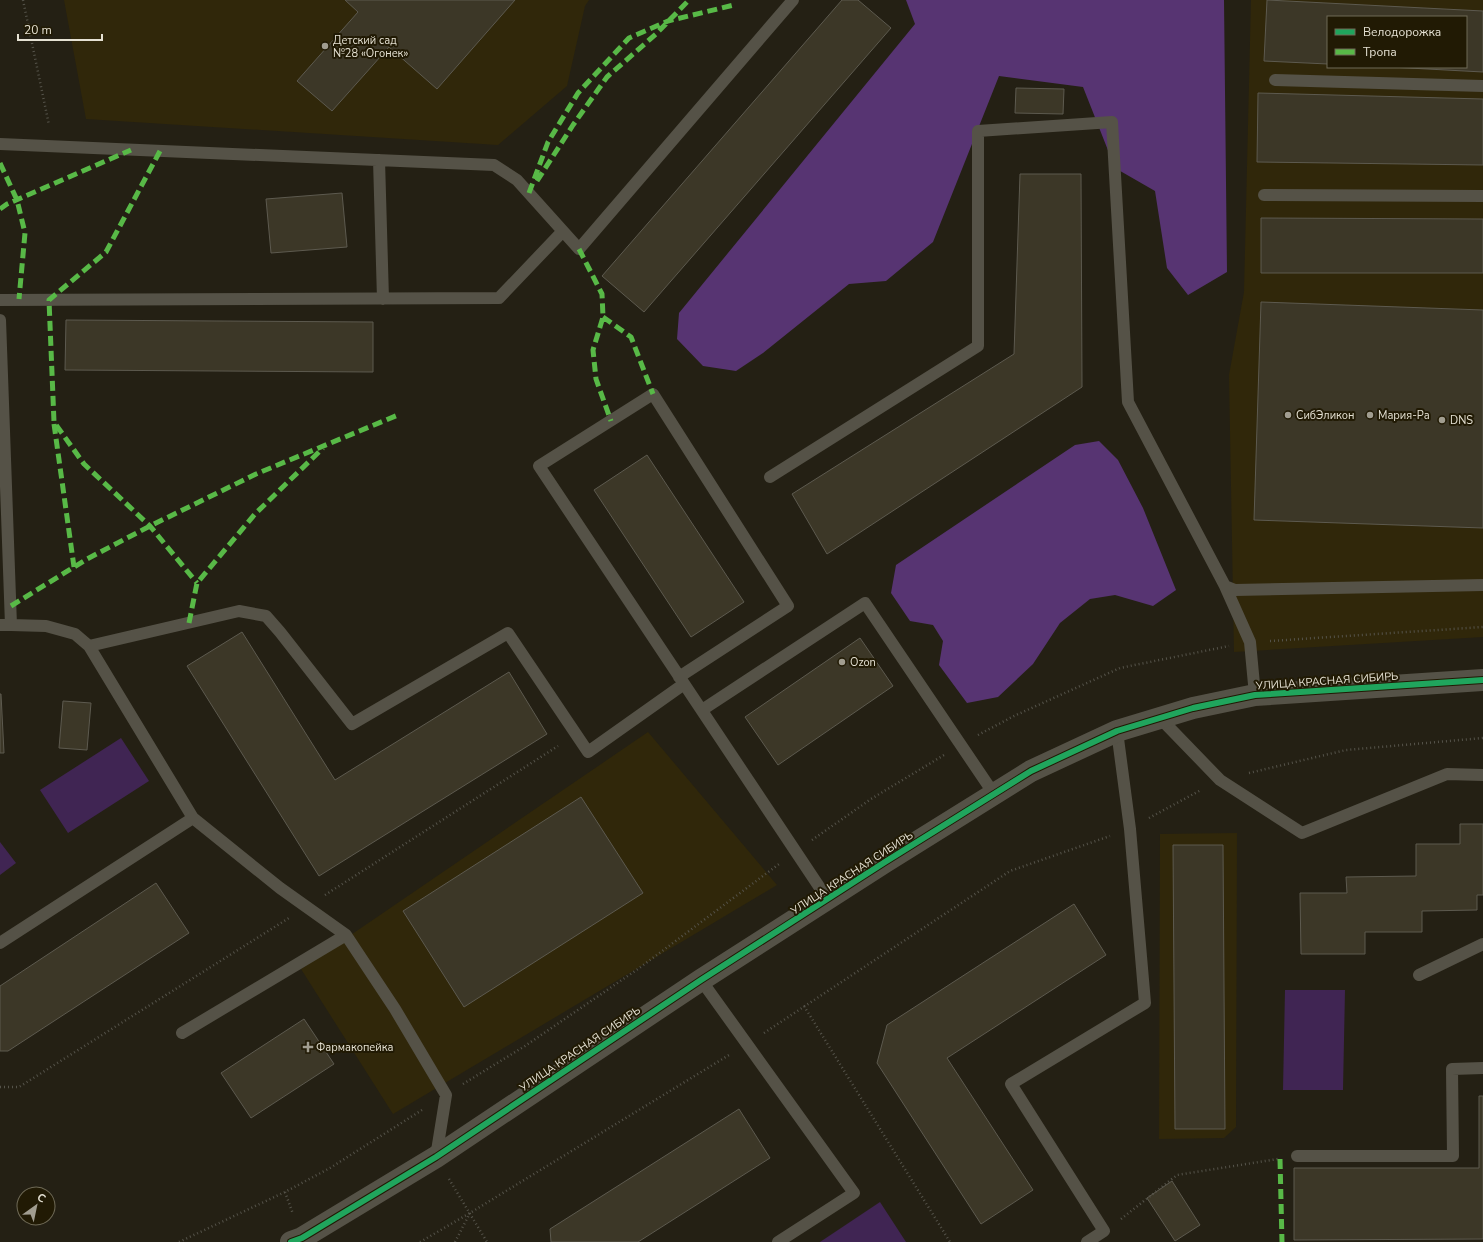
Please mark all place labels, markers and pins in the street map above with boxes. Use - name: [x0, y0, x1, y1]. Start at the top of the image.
- place label: Детский сад №28 «Огонек»: [333, 33, 408, 61]
- marker: Детский сад №28 «Огонек»: [320, 41, 330, 51]
- place label: СибЭликон: [1296, 408, 1355, 423]
- place label: Мария-Ра: [1378, 408, 1430, 423]
- marker: СибЭликон: [1283, 410, 1293, 420]
- marker: Мария-Ра: [1365, 410, 1375, 420]
- place label: DNS: [1450, 413, 1473, 428]
- marker: DNS: [1437, 415, 1447, 425]
- place label: Ozon: [850, 655, 876, 670]
- marker: Ozon: [837, 657, 847, 667]
- place label: Фармакопейка: [316, 1040, 394, 1055]
- marker: Фармакопейка: [303, 1042, 313, 1052]

